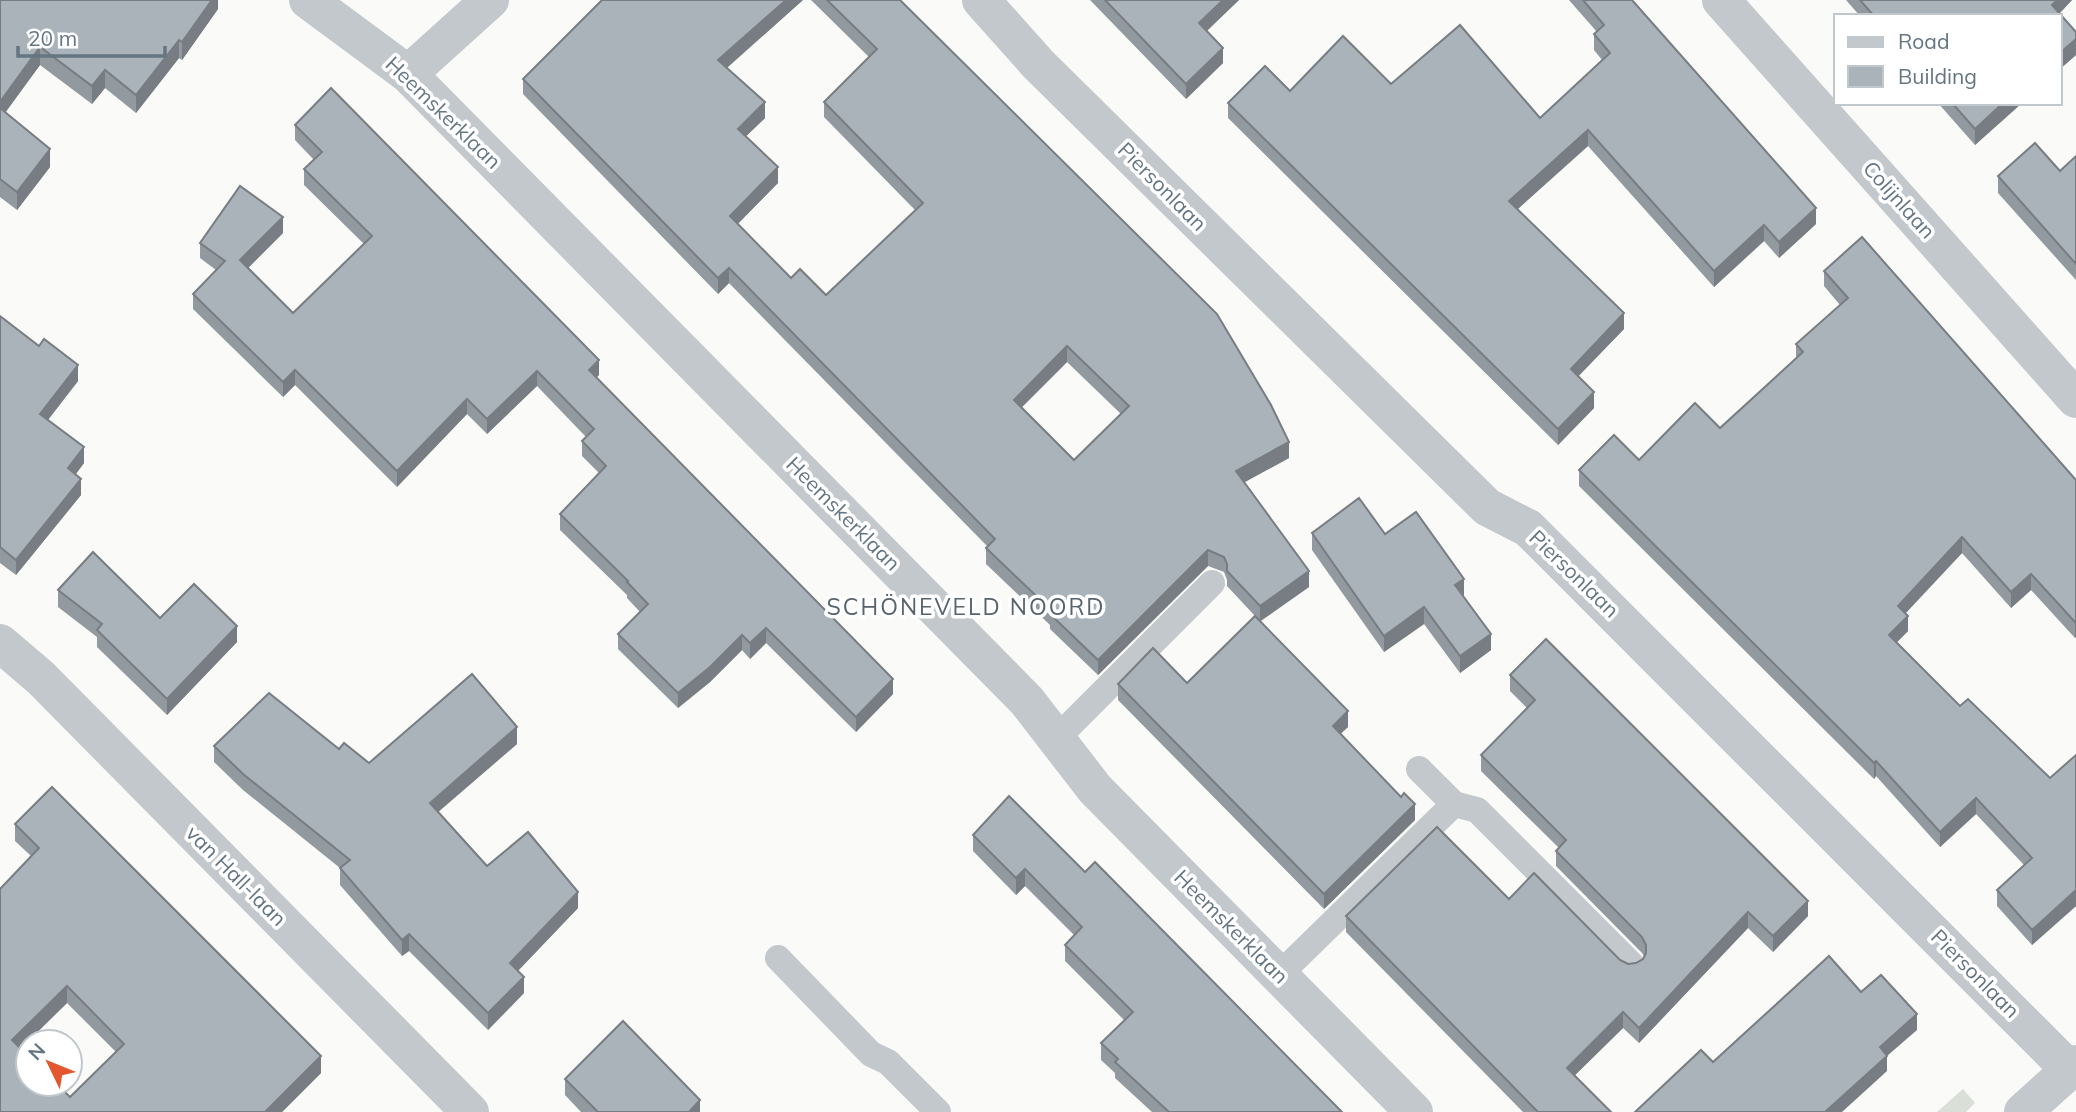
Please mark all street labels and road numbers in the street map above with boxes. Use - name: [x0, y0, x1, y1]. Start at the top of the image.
- street label: Heemskerklaan: [380, 51, 507, 174]
- street label: Piersonlaan: [1113, 137, 1212, 236]
- street label: Colijnlaan: [1858, 155, 1941, 243]
- street label: Heemskerklaan: [781, 451, 906, 576]
- street label: Piersonlaan: [1524, 524, 1625, 623]
- street label: van Hall-laan: [181, 820, 292, 931]
- street label: Heemskerklaan: [1169, 864, 1294, 989]
- street label: Piersonlaan: [1926, 924, 2025, 1023]

